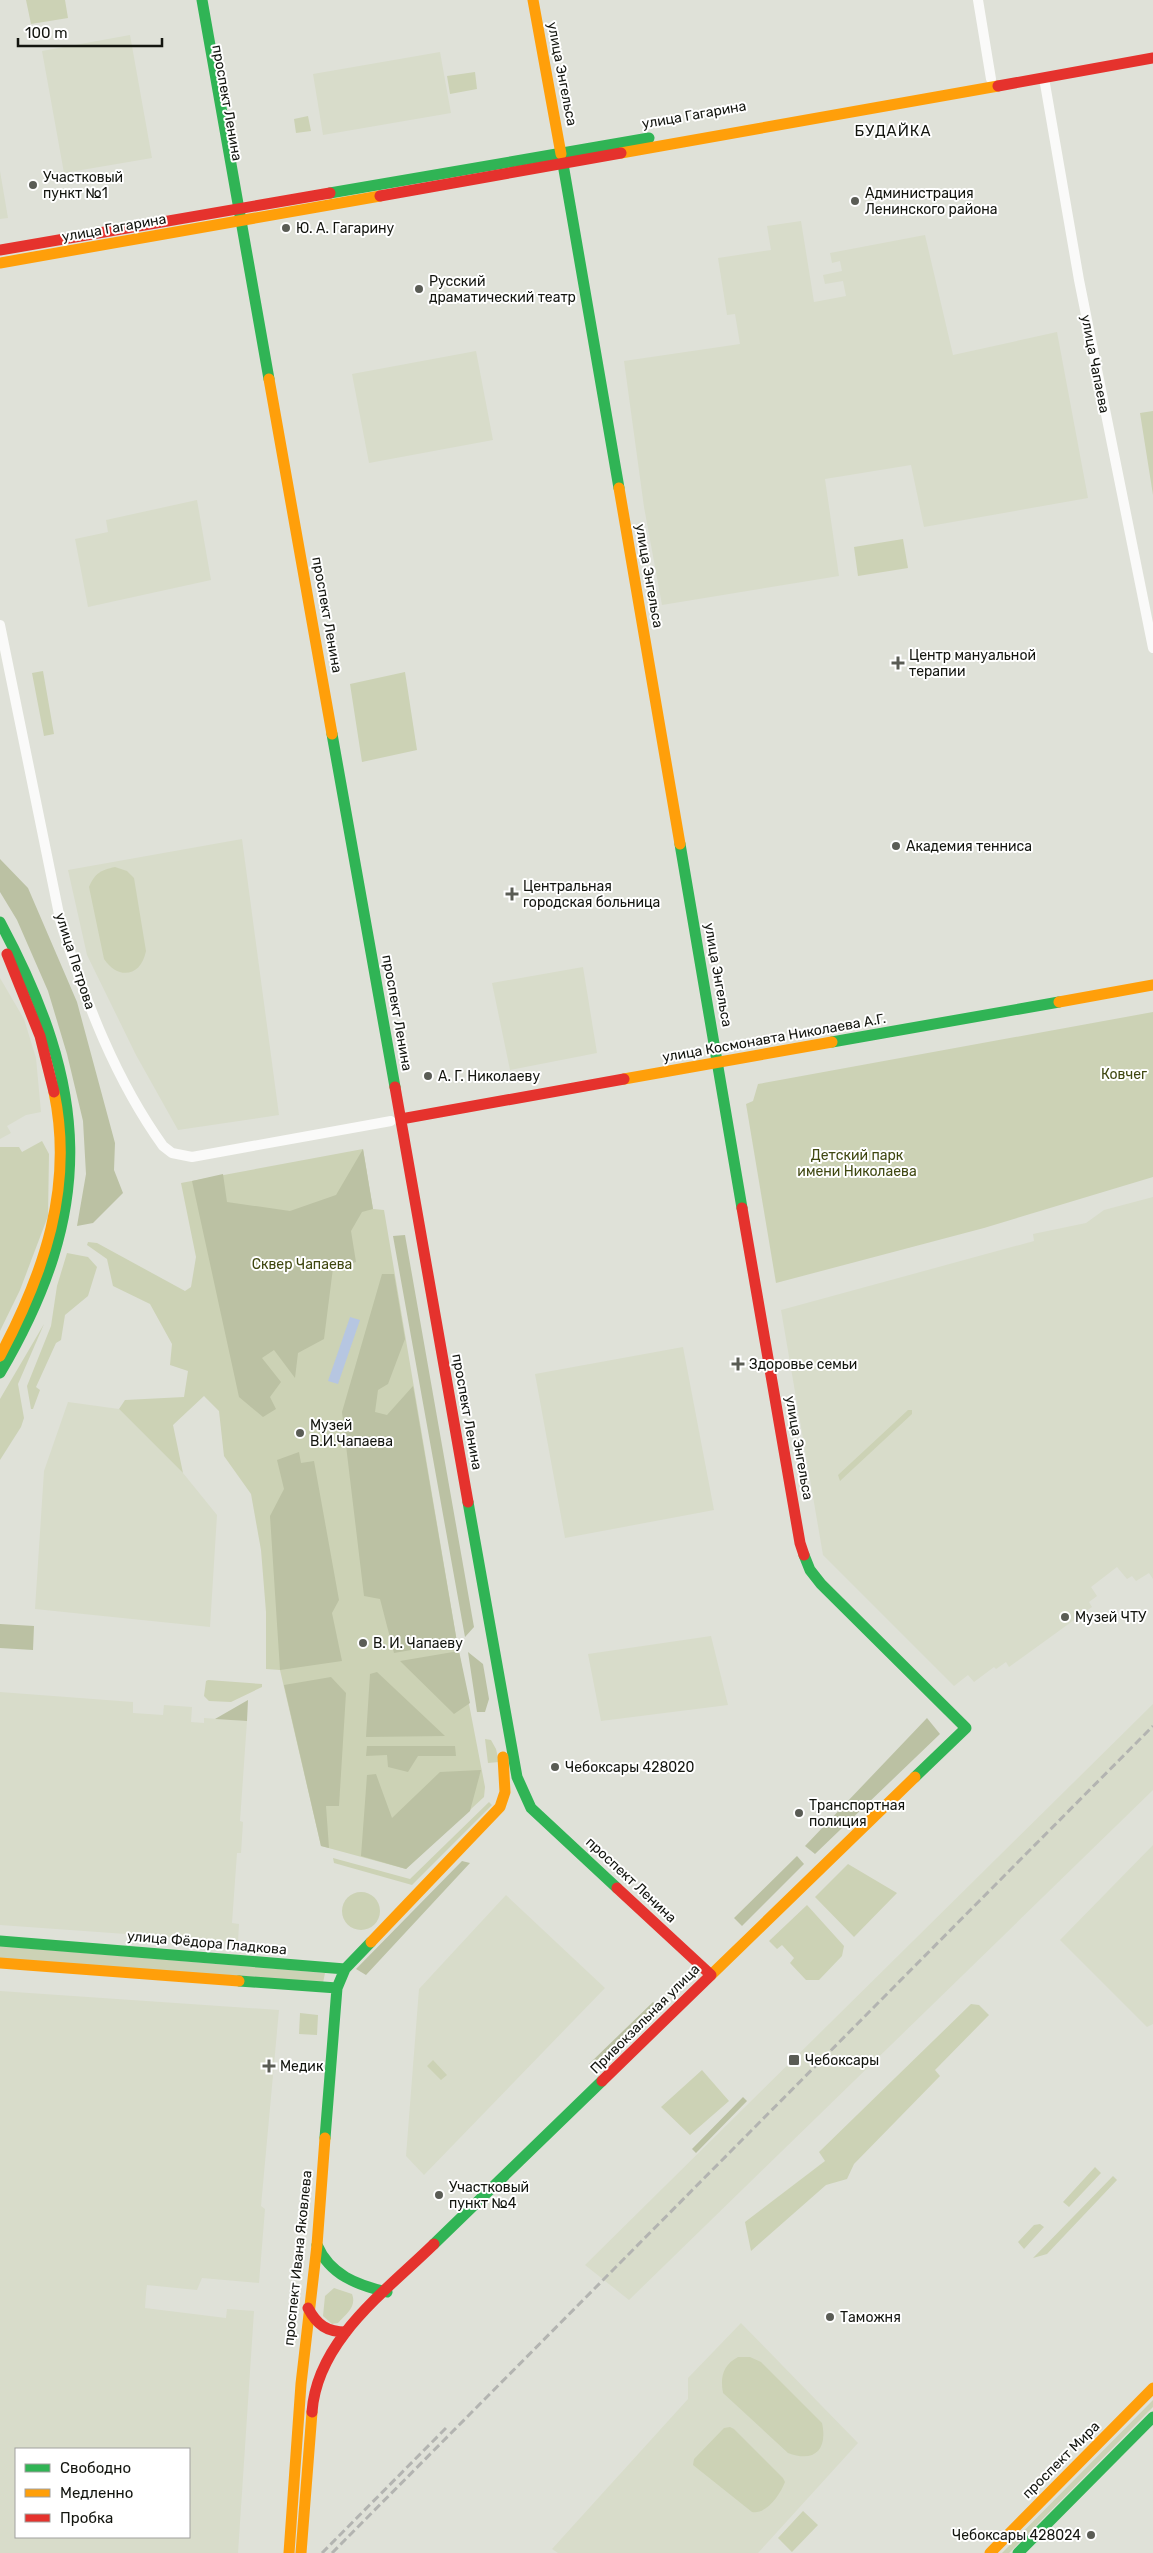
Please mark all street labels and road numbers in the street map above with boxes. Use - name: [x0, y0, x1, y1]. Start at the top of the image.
- street label: улица Энгельса: [544, 21, 580, 127]
- street label: проспект Ленина: [208, 44, 246, 162]
- street label: улица Гагарина: [641, 97, 747, 133]
- street label: улица Гагарина: [61, 210, 167, 246]
- street label: улица Чапаева: [1077, 313, 1113, 415]
- street label: улица Энгельса: [631, 523, 667, 629]
- street label: проспект Ленина: [308, 556, 346, 674]
- street label: улица Петрова: [51, 911, 99, 1011]
- street label: улица Энгельса: [700, 922, 736, 1028]
- street label: проспект Ленина: [378, 954, 416, 1072]
- street label: улица Космонавта Николаева А.Г.: [661, 1010, 887, 1066]
- street label: проспект Ленина: [448, 1353, 486, 1471]
- street label: улица Энгельса: [781, 1395, 817, 1501]
- street label: проспект Ленина: [582, 1834, 680, 1926]
- street label: улица Фёдора Гладкова: [126, 1928, 288, 1958]
- street label: Привокзальная улица: [587, 1961, 703, 2077]
- street label: проспект Ивана Яковлева: [280, 2170, 316, 2346]
- street label: проспект Мира: [1019, 2418, 1103, 2502]

